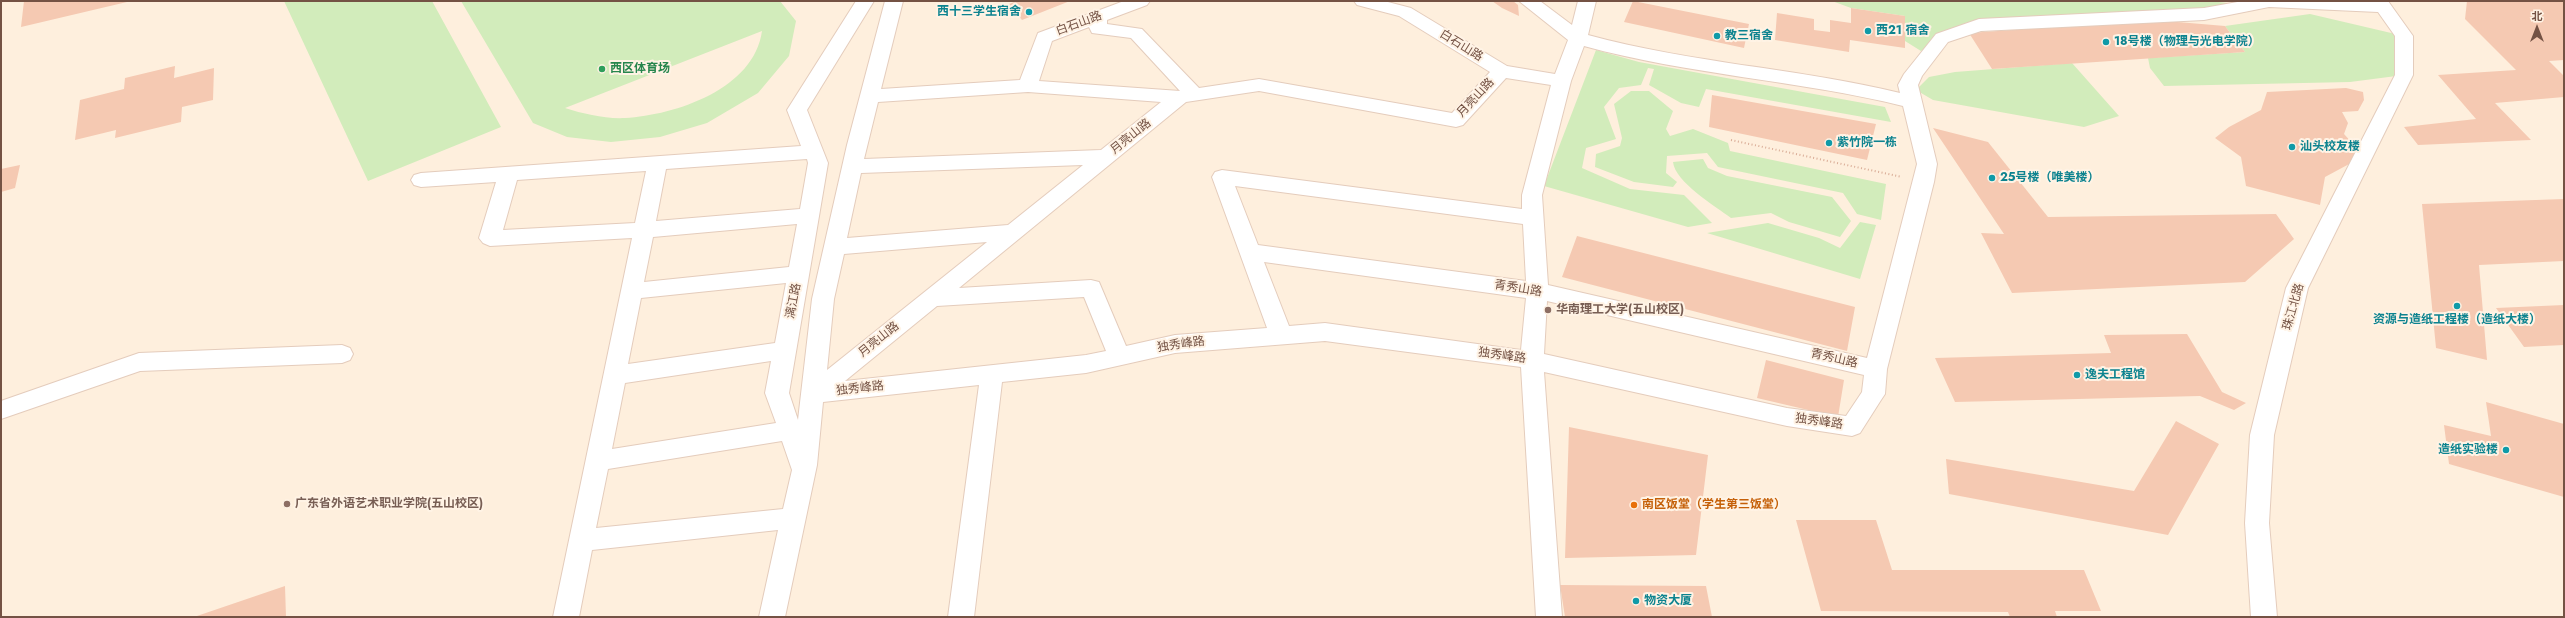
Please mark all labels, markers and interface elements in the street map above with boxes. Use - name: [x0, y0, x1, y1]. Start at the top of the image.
- place label: 西十三学生宿舍: [937, 5, 1021, 19]
- marker: 西十三学生宿舍: [1024, 7, 1034, 17]
- north arrow: [2517, 8, 2557, 48]
- text: 北: [2532, 8, 2543, 24]
- street label: 白石山路: [1054, 9, 1104, 39]
- place label: 西21 宿舍: [1876, 24, 1930, 38]
- marker: 西21 宿舍: [1863, 26, 1873, 36]
- street label: 白石山路: [1437, 27, 1485, 65]
- place label: 教三宿舍: [1725, 29, 1773, 43]
- marker: 教三宿舍: [1712, 31, 1722, 41]
- place label: 18号楼（物理与光电学院）: [2114, 35, 2260, 49]
- marker: 18号楼（物理与光电学院）: [2101, 37, 2111, 47]
- place label: 西区体育场: [610, 62, 670, 76]
- marker: 西区体育场: [597, 64, 607, 74]
- street label: 月亮山路: [1454, 76, 1498, 120]
- street label: 月亮山路: [1108, 116, 1154, 158]
- place label: 紫竹院一栋: [1837, 136, 1897, 150]
- marker: 紫竹院一栋: [1824, 138, 1834, 148]
- place label: 汕头校友楼: [2300, 140, 2360, 154]
- marker: 汕头校友楼: [2287, 142, 2297, 152]
- place label: 25号楼（唯美楼）: [2000, 171, 2100, 185]
- marker: 25号楼（唯美楼）: [1987, 173, 1997, 183]
- street label: 青秀山路: [1493, 278, 1543, 300]
- street label: 漓江路: [783, 282, 805, 320]
- street label: 珠江北路: [2280, 282, 2308, 332]
- marker: 资源与造纸工程楼（造纸大楼）: [2452, 301, 2462, 311]
- place label: 华南理工大学(五山校区): [1556, 303, 1684, 317]
- marker: 华南理工大学(五山校区): [1543, 305, 1553, 315]
- place label: 资源与造纸工程楼（造纸大楼）: [2373, 313, 2541, 327]
- street label: 月亮山路: [856, 319, 902, 361]
- street label: 独秀峰路: [1156, 335, 1206, 355]
- street label: 独秀峰路: [1477, 346, 1527, 366]
- street label: 青秀山路: [1809, 347, 1859, 371]
- place label: 逸夫工程馆: [2085, 368, 2145, 382]
- marker: 逸夫工程馆: [2072, 370, 2082, 380]
- street label: 独秀峰路: [835, 379, 885, 399]
- street label: 独秀峰路: [1794, 412, 1844, 432]
- place label: 造纸实验楼: [2438, 443, 2498, 457]
- marker: 造纸实验楼: [2501, 445, 2511, 455]
- place label: 广东省外语艺术职业学院(五山校区): [295, 497, 483, 511]
- place label: 南区饭堂（学生第三饭堂）: [1642, 498, 1786, 512]
- marker: 广东省外语艺术职业学院(五山校区): [282, 499, 292, 509]
- marker: 南区饭堂（学生第三饭堂）: [1629, 500, 1639, 510]
- place label: 物资大厦: [1644, 594, 1692, 608]
- marker: 物资大厦: [1631, 596, 1641, 606]

